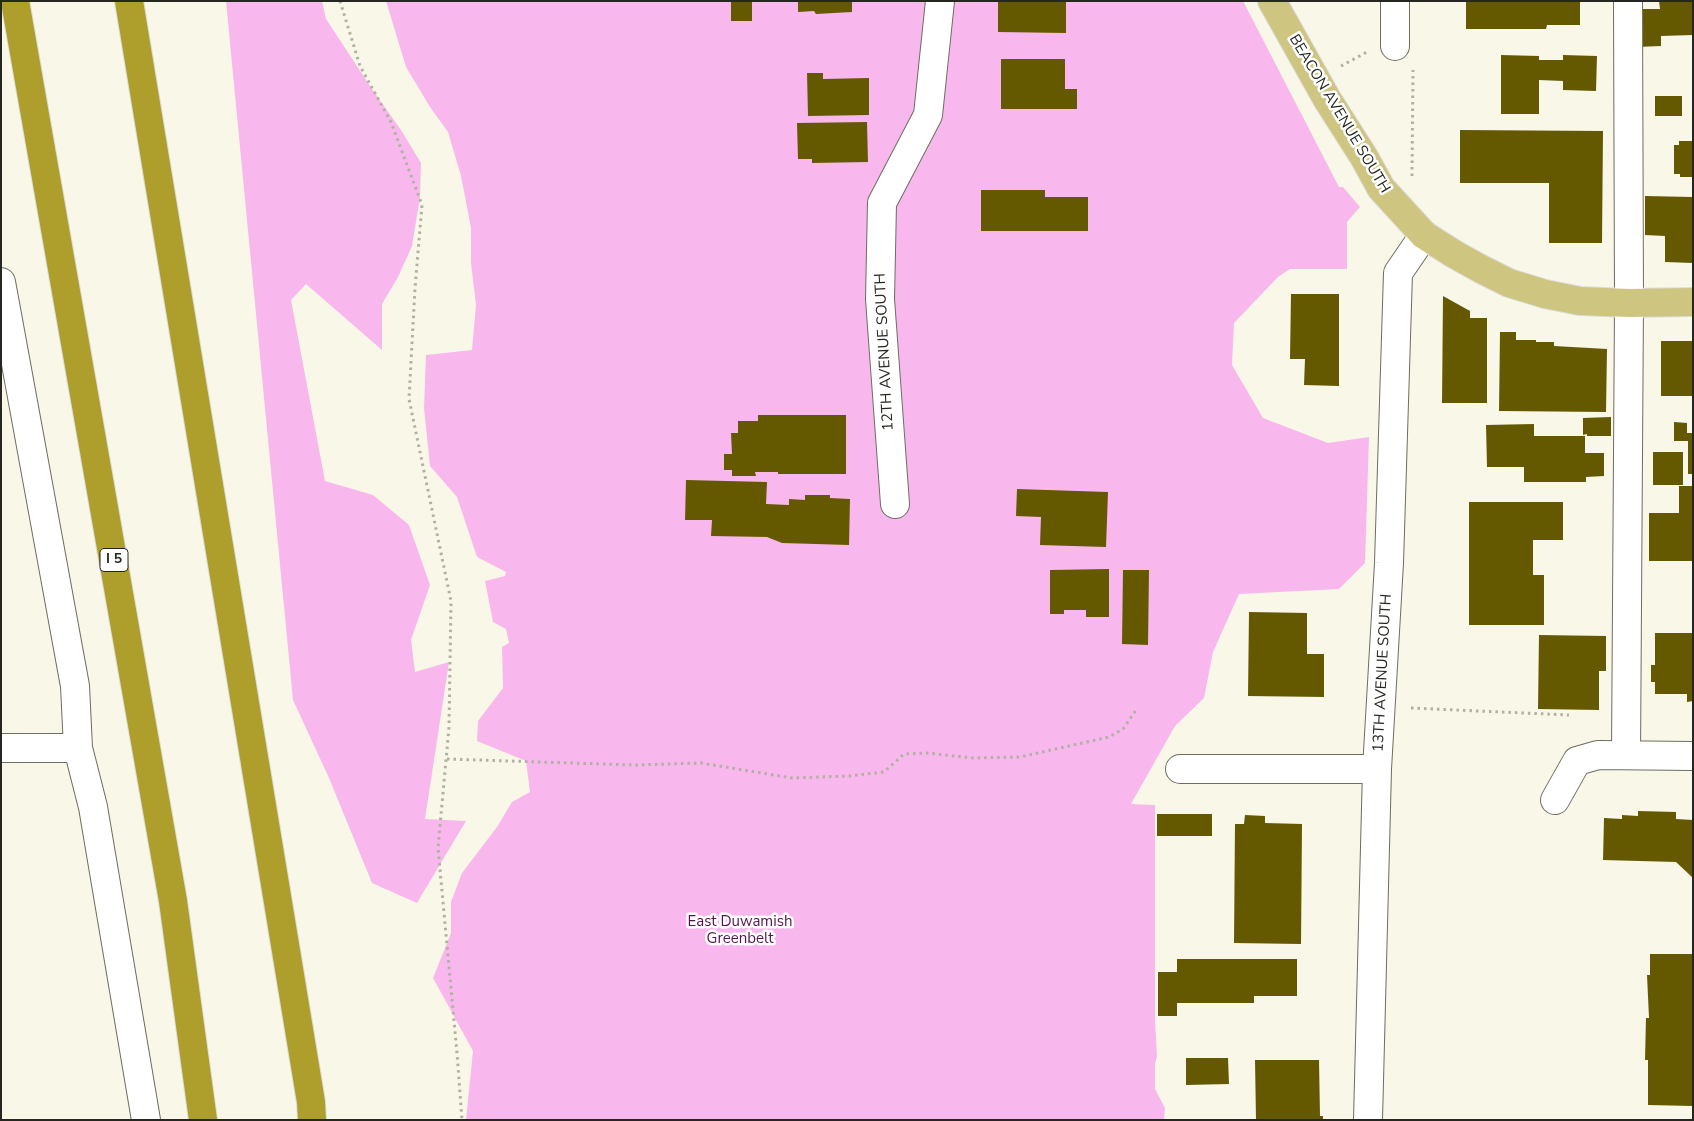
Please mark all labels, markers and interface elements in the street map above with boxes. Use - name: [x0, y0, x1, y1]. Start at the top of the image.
- street label: BEACON AVENUE SOUTH: [1285, 32, 1393, 196]
- street label: 12TH AVENUE SOUTH: [872, 273, 898, 431]
- road number: I 5: [100, 548, 128, 572]
- street label: 13TH AVENUE SOUTH: [1370, 594, 1396, 752]
- park label: East Duwamish Greenbelt: [688, 913, 792, 948]

